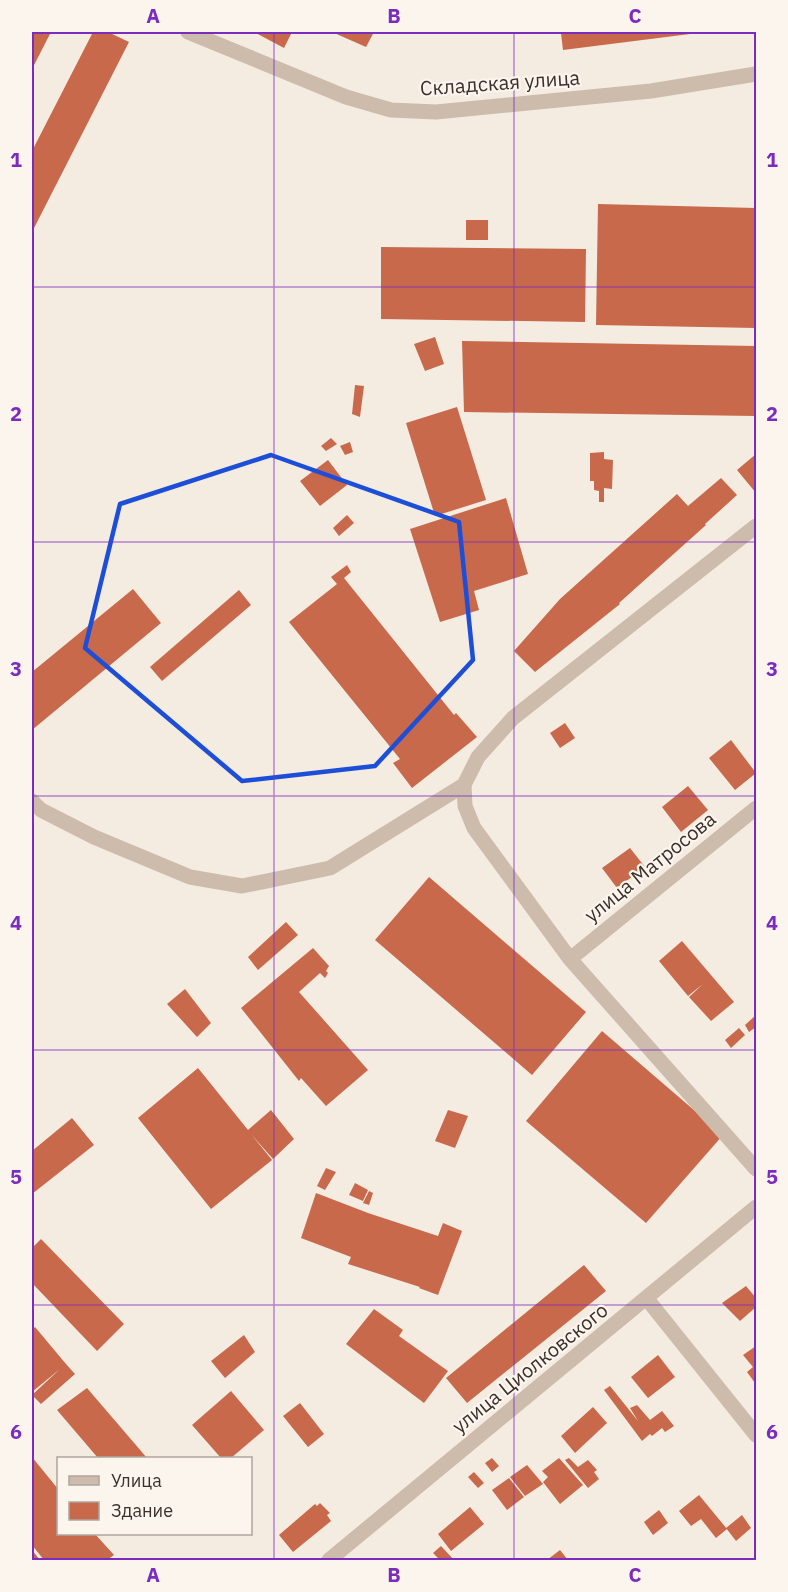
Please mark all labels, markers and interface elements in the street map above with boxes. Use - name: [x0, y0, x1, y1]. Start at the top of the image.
- text: A: [146, 2, 160, 29]
- text: B: [387, 2, 401, 29]
- text: C: [628, 2, 642, 29]
- street label: Складская улица: [419, 63, 581, 102]
- text: 1: [10, 146, 22, 173]
- text: 1: [766, 146, 778, 173]
- text: 2: [10, 400, 22, 427]
- text: 2: [766, 400, 778, 427]
- text: 3: [10, 655, 22, 682]
- text: 3: [766, 655, 778, 682]
- street label: улица Матросова: [578, 805, 721, 928]
- text: 4: [10, 909, 22, 936]
- text: 4: [766, 909, 778, 936]
- text: 5: [10, 1163, 22, 1190]
- text: 5: [766, 1163, 778, 1190]
- street label: улица Циолковского: [446, 1296, 613, 1439]
- text: 6: [10, 1418, 22, 1445]
- text: 6: [766, 1418, 778, 1445]
- legend: [57, 1457, 252, 1535]
- text: Улица: [111, 1469, 162, 1492]
- text: Здание: [111, 1499, 173, 1522]
- text: A: [146, 1561, 160, 1588]
- text: B: [387, 1561, 401, 1588]
- text: C: [628, 1561, 642, 1588]

